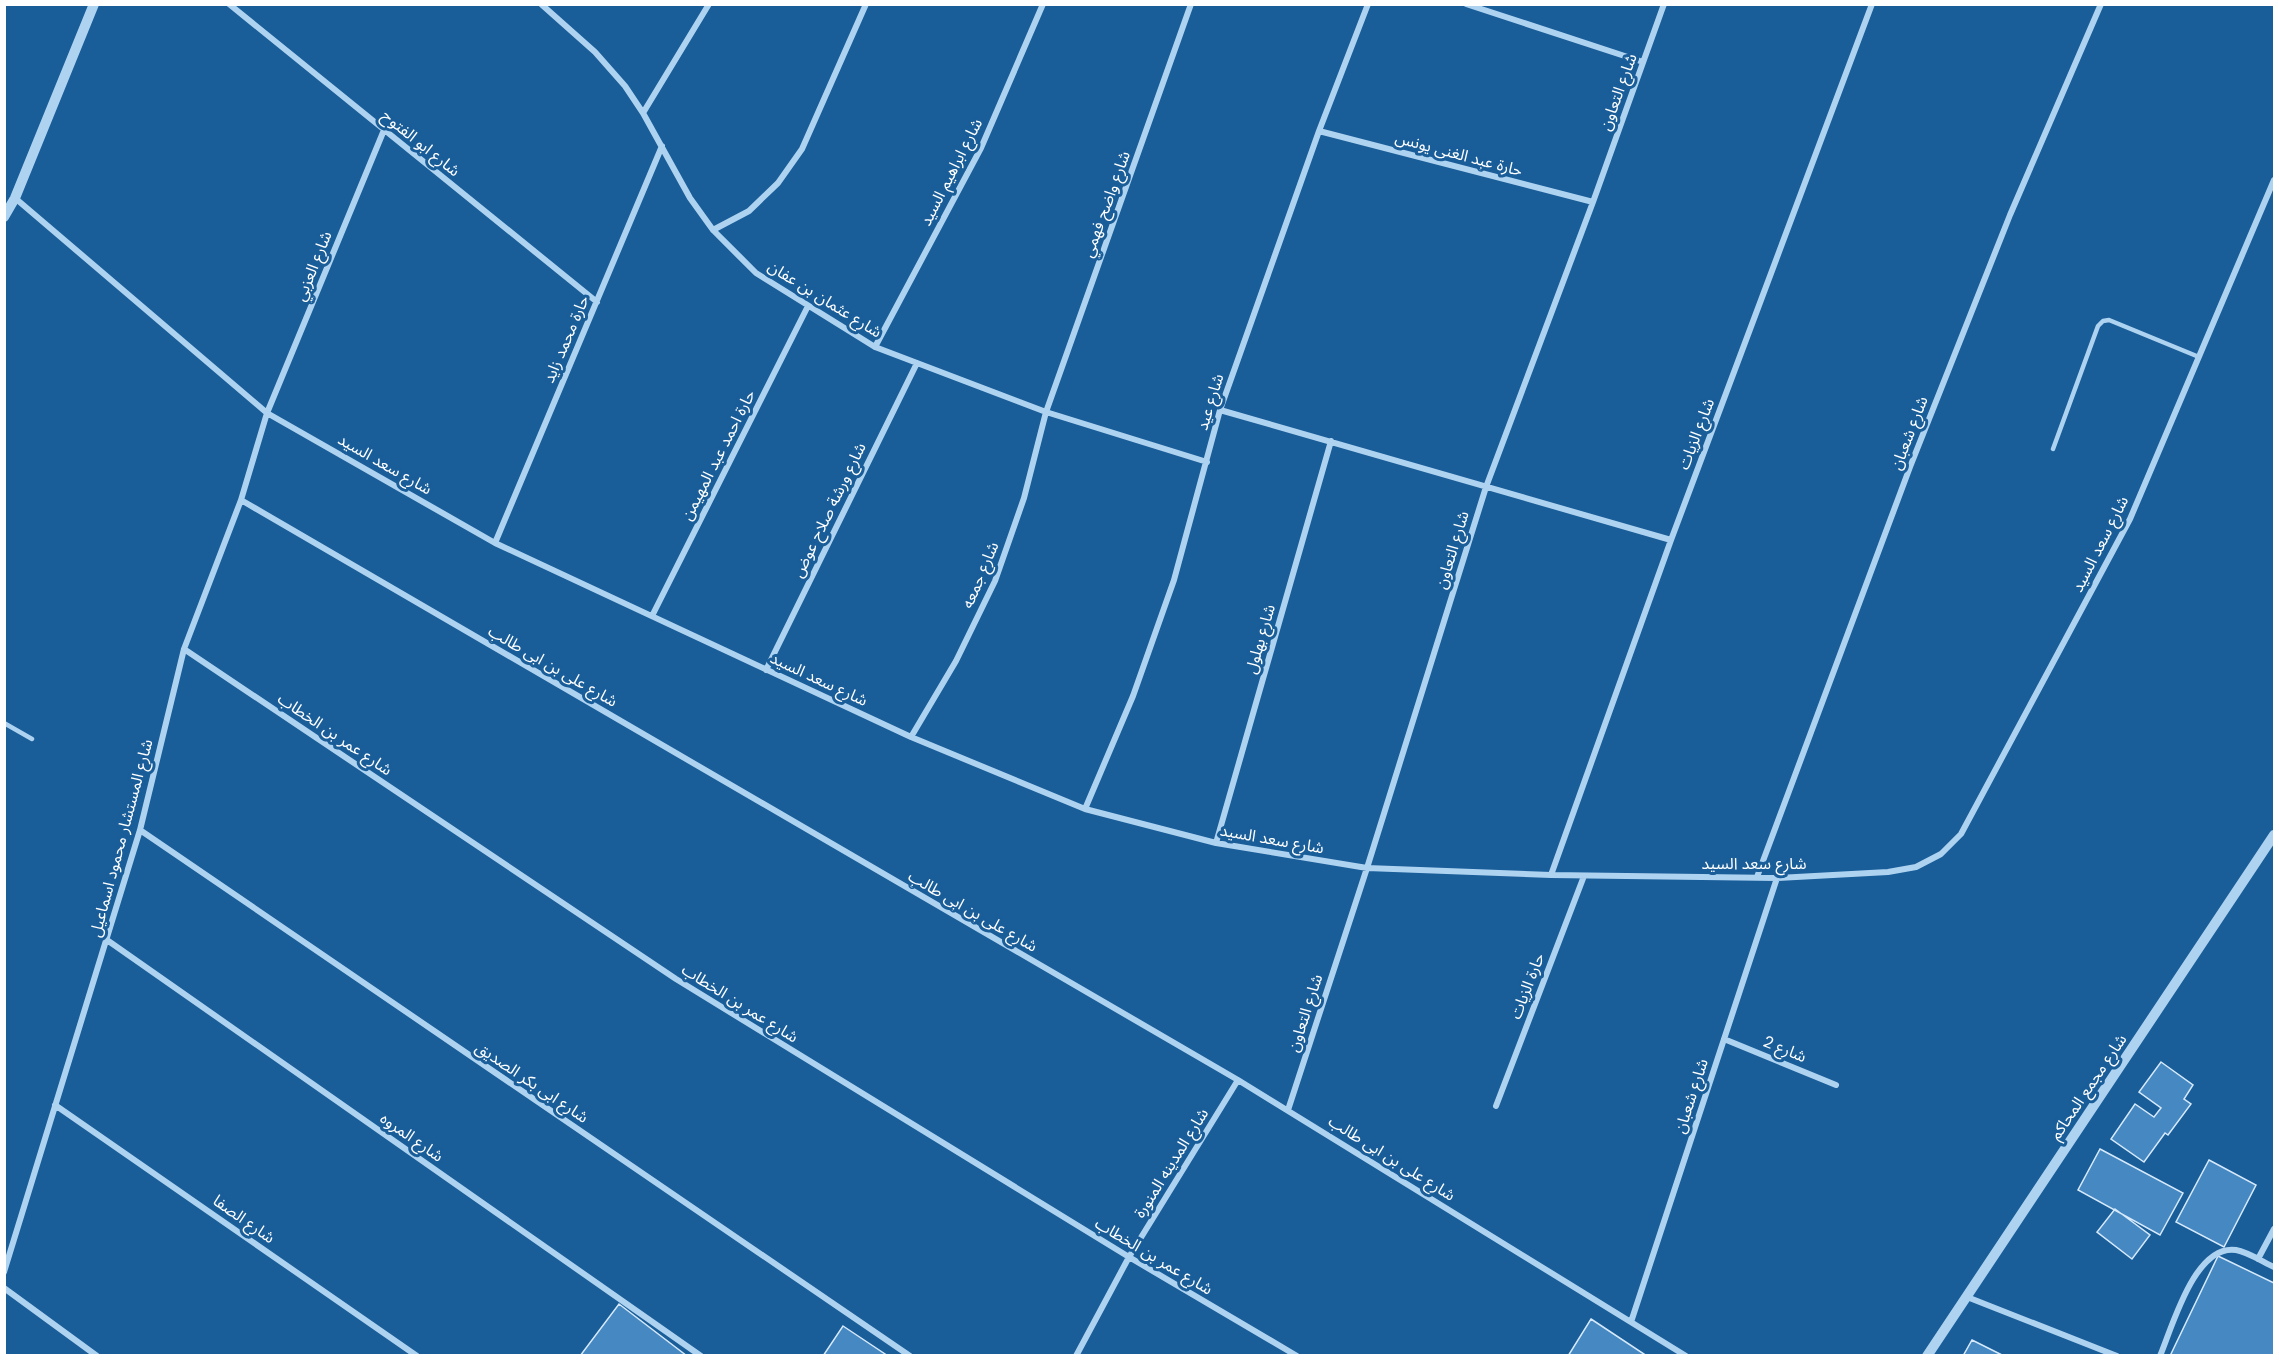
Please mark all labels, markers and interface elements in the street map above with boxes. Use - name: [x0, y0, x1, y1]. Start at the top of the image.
- street label: شارع التعاون: [1593, 50, 1644, 134]
- street label: شارع ابو الفتوح: [376, 104, 465, 183]
- street label: شارع ابراهيم السيد: [914, 114, 989, 230]
- street label: حارة عبد الغنى يونس: [1393, 126, 1525, 182]
- street label: شارع واضح فهمي: [1076, 148, 1137, 261]
- street label: شارع العزبي: [289, 228, 338, 305]
- street label: شارع عثمان بن عفان: [763, 255, 886, 344]
- street label: حارة محمد زايد: [537, 292, 595, 386]
- street label: شارع عيد: [1191, 371, 1230, 433]
- street label: حارة احمد عبد المهيمن: [675, 386, 761, 524]
- street label: شارع شعبان: [1884, 393, 1935, 474]
- street label: شارع الزيات: [1672, 395, 1721, 473]
- street label: شارع سعد السيد: [333, 428, 436, 501]
- street label: شارع ورشة صلاح عوض: [786, 439, 873, 582]
- street label: شارع سعد السيد: [2066, 492, 2135, 597]
- street label: شارع التعاون: [1429, 508, 1476, 592]
- street label: شارع جمعه: [956, 538, 1005, 612]
- street label: شارع بهلول: [1239, 602, 1282, 677]
- street label: شارع على بن ابى طالب: [484, 620, 622, 713]
- street label: شارع سعد السيد: [766, 646, 872, 713]
- street label: شارع عمر بن الخطاب: [273, 687, 397, 782]
- street label: شارع المستشار محمود اسماعيل: [84, 737, 159, 940]
- street label: شارع سعد السيد: [1218, 819, 1326, 860]
- street label: شارع سعد السيد: [1701, 852, 1807, 876]
- street label: شارع على بن ابى طالب: [904, 865, 1042, 958]
- street label: حارة الزيات: [1504, 950, 1550, 1022]
- street label: شارع عمر بن الخطاب: [677, 958, 803, 1049]
- street label: شارع التعاون: [1282, 971, 1329, 1055]
- street label: شارع مجمع المحاكم: [2044, 1029, 2133, 1145]
- street label: شارع 2: [1760, 1030, 1810, 1069]
- street label: شارع ابى بكر الصديق: [470, 1036, 593, 1129]
- street label: شارع شعبان: [1668, 1056, 1715, 1137]
- street label: شارع المدينه المنورة: [1128, 1104, 1215, 1223]
- street label: شارع المروه: [375, 1107, 448, 1168]
- street label: شارع على بن ابى طالب: [1324, 1110, 1460, 1207]
- street label: شارع الصفا: [208, 1189, 280, 1250]
- street label: شارع عمر بن الخطاب: [1090, 1212, 1217, 1301]

